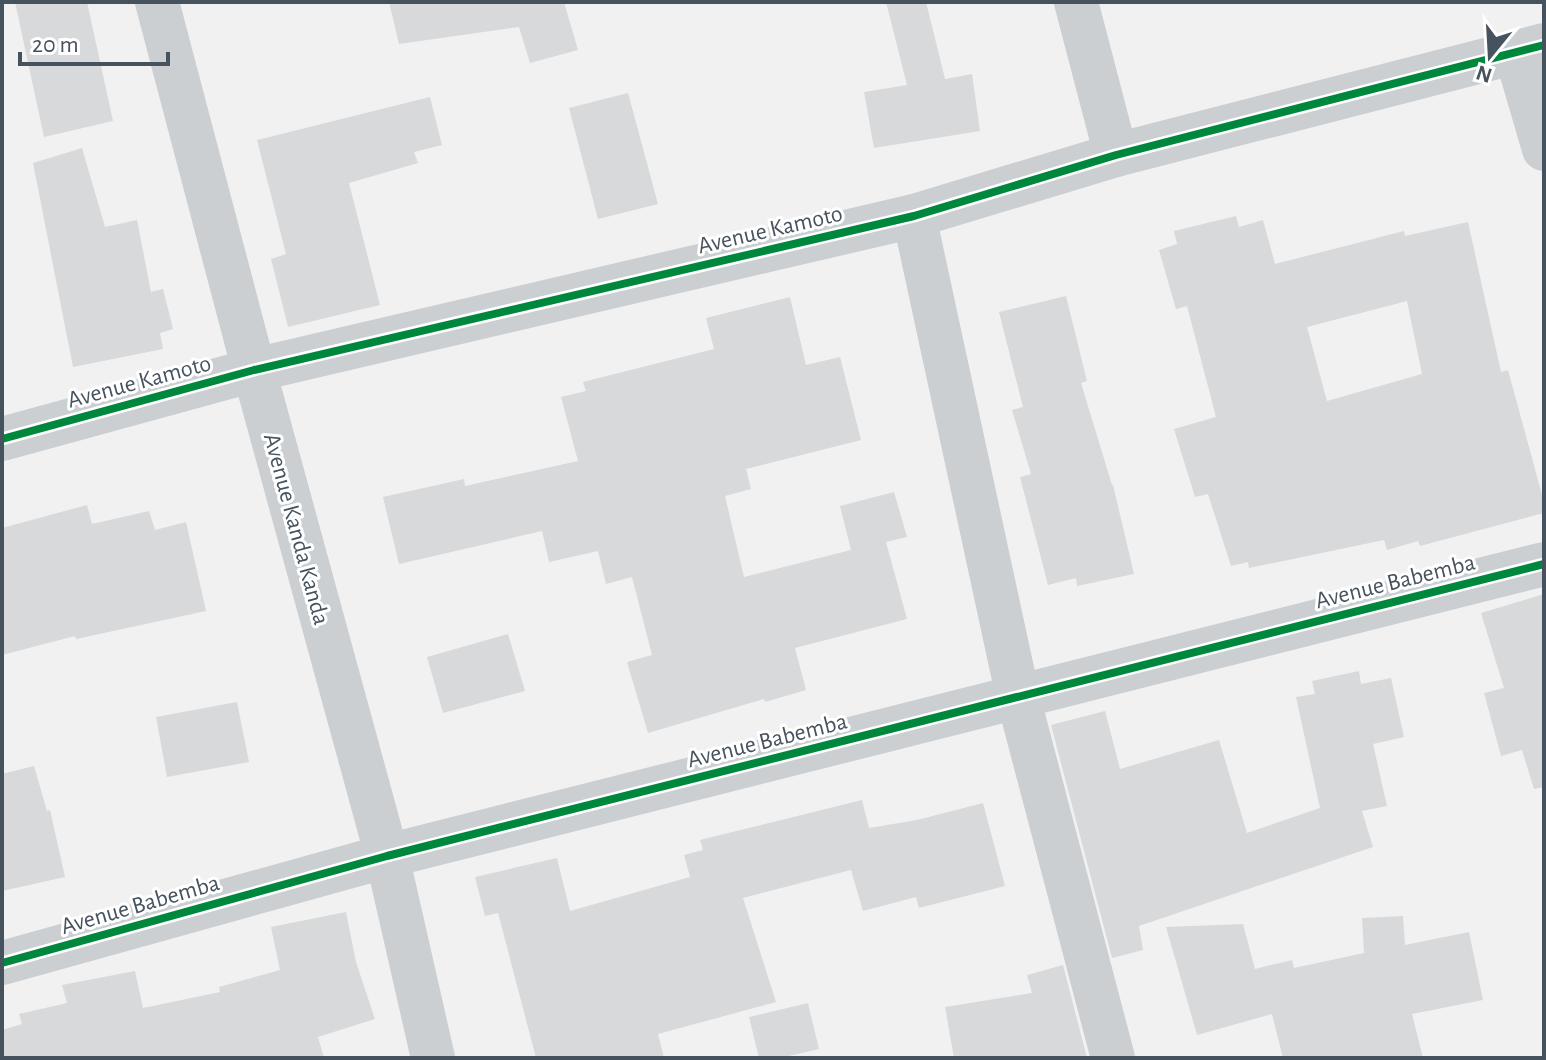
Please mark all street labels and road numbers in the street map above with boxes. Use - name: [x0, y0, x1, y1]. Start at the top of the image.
- street label: Avenue Kamoto: [696, 202, 845, 258]
- street label: Avenue Kamoto: [65, 351, 214, 413]
- street label: Avenue Kanda Kanda: [259, 431, 333, 628]
- street label: Avenue Babemba: [1313, 550, 1478, 613]
- street label: Avenue Babemba: [685, 709, 850, 772]
- street label: Avenue Babemba: [58, 871, 222, 939]

